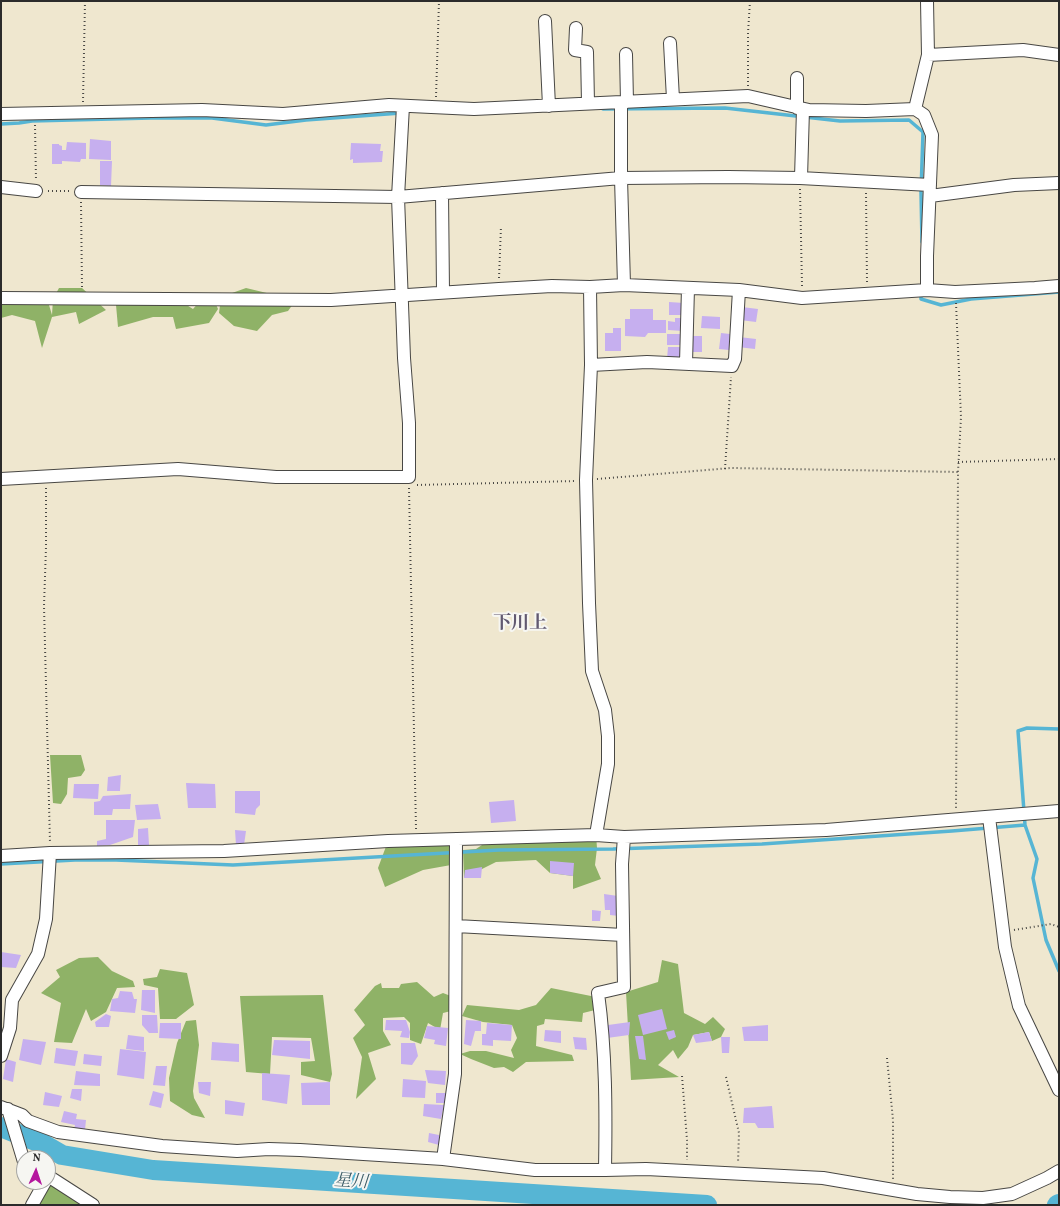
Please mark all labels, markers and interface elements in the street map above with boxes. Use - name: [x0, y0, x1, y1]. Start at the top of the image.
- district label: 下川上: [493, 614, 547, 636]
- north arrow: [16, 1150, 56, 1190]
- text: N: [32, 1151, 41, 1166]
- water label: 星川: [333, 1172, 369, 1194]

